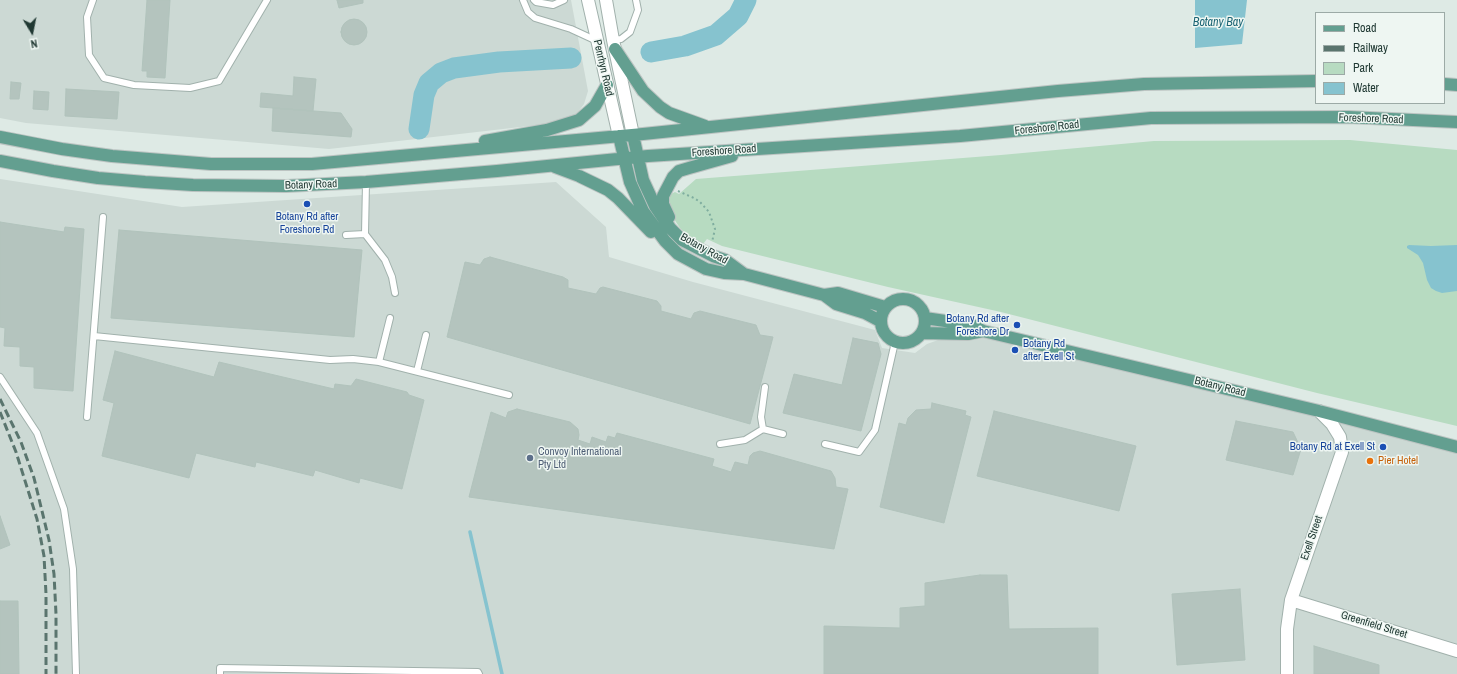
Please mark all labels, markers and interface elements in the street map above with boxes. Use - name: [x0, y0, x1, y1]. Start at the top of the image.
- north arrow: [12, 12, 52, 52]
- legend: [1315, 12, 1445, 104]
- water label: Botany Bay: [1193, 16, 1243, 30]
- text: Road: [1353, 20, 1377, 36]
- text: N: [30, 36, 39, 51]
- street label: Penrhyn Road: [590, 38, 616, 98]
- text: Railway: [1353, 40, 1388, 56]
- text: Park: [1353, 60, 1373, 76]
- text: Water: [1353, 80, 1379, 96]
- street label: Foreshore Road: [1338, 111, 1404, 127]
- street label: Foreshore Road: [1014, 118, 1080, 138]
- street label: Foreshore Road: [691, 142, 757, 160]
- street label: Botany Road: [285, 177, 337, 193]
- marker: Botany Rd after Foreshore Rd: [302, 199, 312, 209]
- place label: Botany Rd after Foreshore Rd: [276, 210, 338, 236]
- street label: Botany Road: [678, 231, 730, 267]
- place label: Botany Rd after Foreshore Dr: [946, 312, 1009, 338]
- marker: Botany Rd after Foreshore Dr: [1012, 320, 1022, 330]
- place label: Botany Rd after Exell St: [1023, 337, 1074, 363]
- marker: Botany Rd after Exell St: [1010, 345, 1020, 355]
- street label: Botany Road: [1193, 374, 1247, 400]
- place label: Botany Rd at Exell St: [1290, 440, 1375, 454]
- marker: Botany Rd at Exell St: [1378, 442, 1388, 452]
- place label: Convoy International Pty Ltd: [538, 445, 621, 471]
- marker: Convoy International Pty Ltd: [525, 453, 535, 463]
- place label: Pier Hotel: [1378, 454, 1418, 468]
- marker: Pier Hotel: [1365, 456, 1375, 466]
- street label: Exell Street: [1298, 514, 1326, 562]
- street label: Greenfield Street: [1339, 609, 1409, 641]

